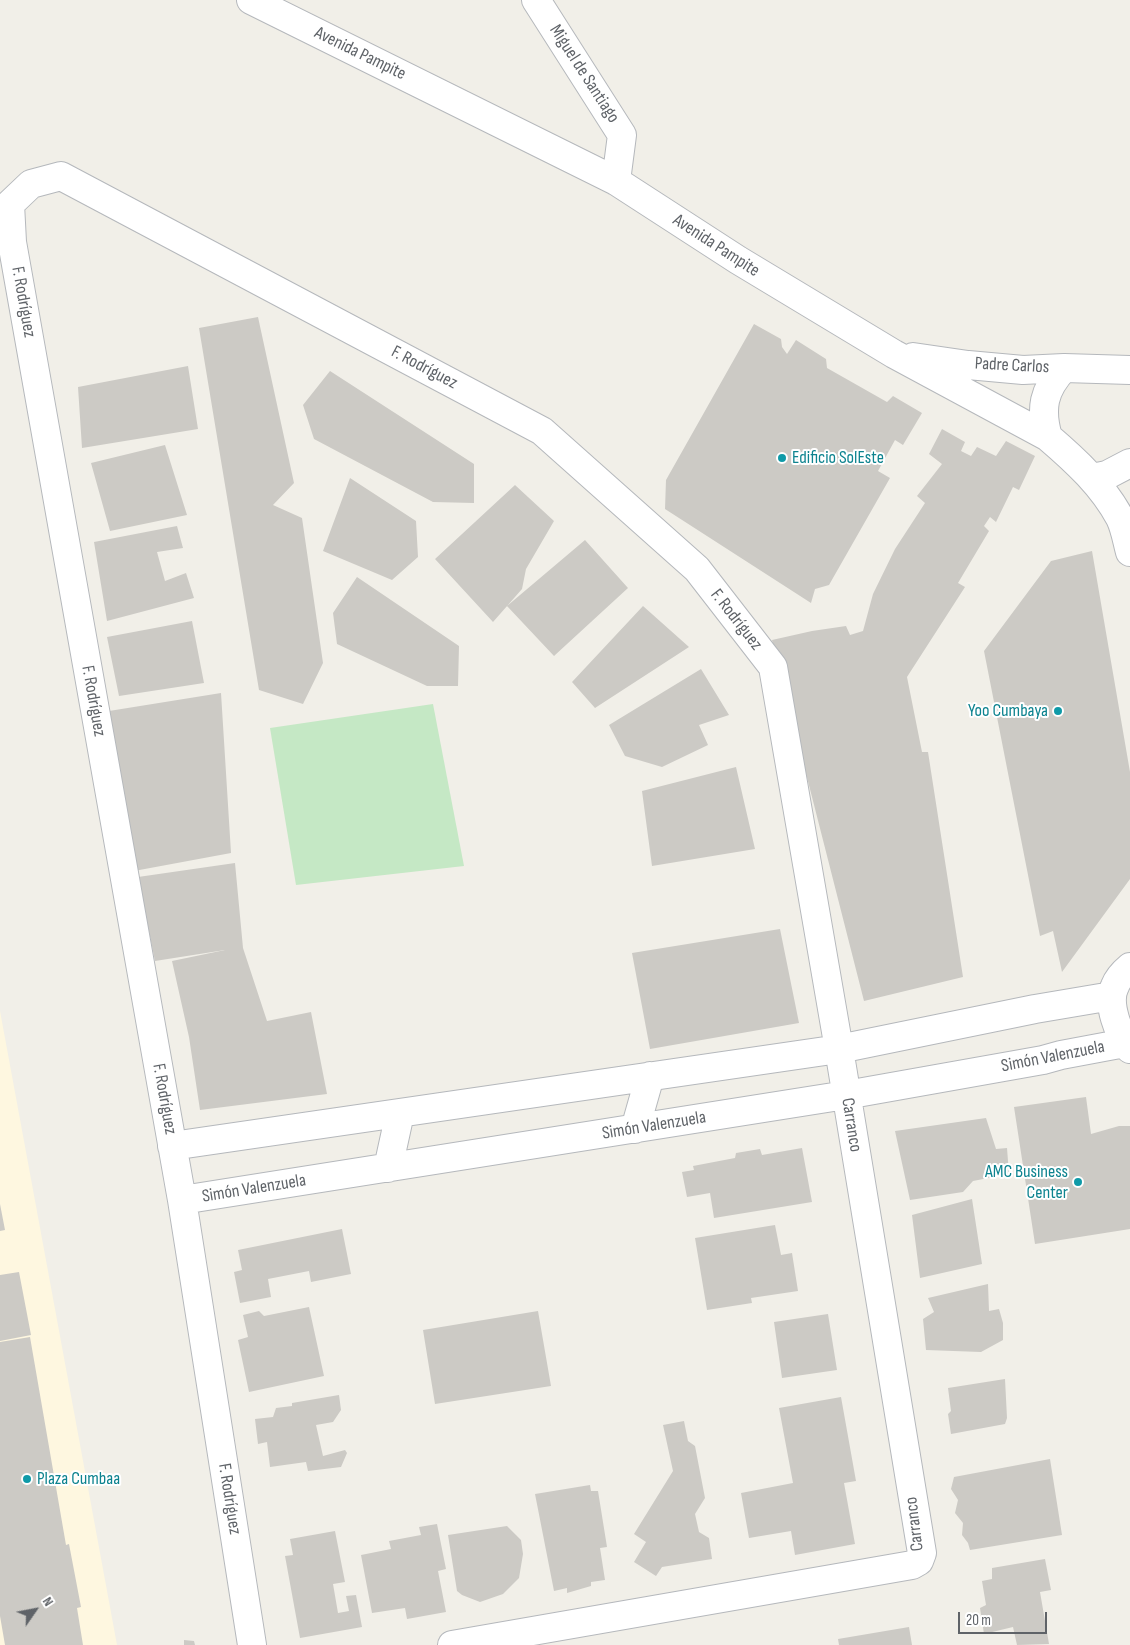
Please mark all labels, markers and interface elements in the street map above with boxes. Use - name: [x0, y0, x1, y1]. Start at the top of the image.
- street label: Miguel de Santiago: [544, 21, 624, 127]
- street label: Avenida Pampite: [311, 23, 409, 85]
- street label: Avenida Pampite: [669, 210, 763, 282]
- street label: F. Rodríguez: [6, 265, 40, 339]
- street label: F. Rodríguez: [387, 342, 461, 394]
- street label: Padre Carlos: [974, 353, 1050, 379]
- place label: Edificio SolEste: [792, 447, 884, 469]
- marker: Edificio SolEste: [776, 452, 788, 464]
- street label: F. Rodríguez: [705, 585, 767, 655]
- street label: F. Rodríguez: [76, 664, 110, 738]
- place label: Yoo Cumbaya: [968, 700, 1048, 722]
- marker: Yoo Cumbaya: [1052, 705, 1064, 717]
- street label: Simón Valenzuela: [999, 1036, 1107, 1078]
- street label: F. Rodríguez: [147, 1062, 181, 1136]
- street label: Carranco: [836, 1096, 866, 1154]
- street label: Simón Valenzuela: [601, 1107, 707, 1145]
- place label: AMC Business Center: [985, 1161, 1068, 1204]
- street label: Simón Valenzuela: [201, 1170, 307, 1208]
- marker: AMC Business Center: [1072, 1176, 1084, 1188]
- street label: F. Rodríguez: [213, 1462, 245, 1536]
- place label: Plaza Cumbaa: [37, 1468, 120, 1490]
- marker: Plaza Cumbaa: [21, 1473, 33, 1485]
- street label: Carranco: [901, 1496, 929, 1552]
- north arrow: [10, 1585, 60, 1635]
- text: N: [39, 1594, 57, 1609]
- scale bar: [960, 1602, 1049, 1634]
- text: 20 m: [966, 1611, 991, 1630]

